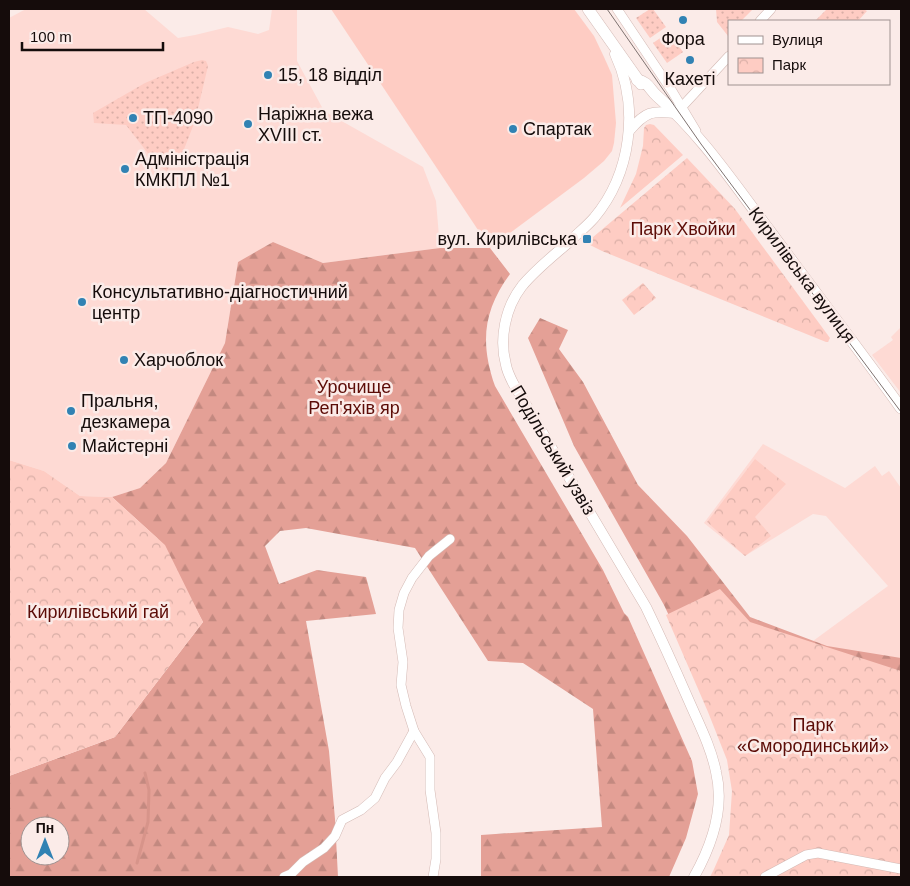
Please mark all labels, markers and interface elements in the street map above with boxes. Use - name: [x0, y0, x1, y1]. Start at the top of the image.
- marker: Фора: [677, 14, 689, 26]
- scale bar: [22, 20, 164, 52]
- legend: [728, 20, 890, 85]
- text: 100 m: [30, 28, 72, 45]
- place label: Фора: [661, 29, 706, 49]
- text: Вулиця: [772, 31, 823, 48]
- marker: Кахеті: [684, 54, 696, 66]
- text: Парк: [772, 56, 806, 73]
- place label: 15, 18 відділ: [278, 65, 382, 85]
- marker: 15, 18 відділ: [262, 69, 274, 81]
- place label: Кахеті: [665, 69, 715, 89]
- place label: Наріжна вежа XVIII ст.: [258, 104, 374, 145]
- place label: ТП-4090: [143, 108, 213, 128]
- marker: ТП-4090: [127, 112, 139, 124]
- marker: Наріжна вежа XVIII ст.: [242, 118, 254, 130]
- place label: Спартак: [523, 119, 591, 139]
- marker: Спартак: [507, 123, 519, 135]
- place label: Адміністрація КМКПЛ №1: [135, 149, 249, 190]
- marker: Адміністрація КМКПЛ №1: [119, 163, 131, 175]
- street label: Кирилівська вулиця: [745, 203, 859, 347]
- park label: Парк Хвойки: [630, 219, 736, 239]
- place label: вул. Кирилівська: [438, 229, 578, 249]
- marker: вул. Кирилівська: [581, 233, 593, 245]
- place label: Консультативно-діагностичний центр: [92, 282, 348, 323]
- marker: Консультативно-діагностичний центр: [76, 296, 88, 308]
- place label: Харчоблок: [134, 350, 223, 370]
- marker: Харчоблок: [118, 354, 130, 366]
- park label: Урочище Реп'яхів яр: [308, 377, 400, 418]
- street label: Подільський узвіз: [506, 382, 600, 518]
- place label: Пральня, дезкамера: [81, 391, 171, 432]
- marker: Пральня, дезкамера: [65, 405, 77, 417]
- place label: Майстерні: [82, 436, 168, 456]
- marker: Майстерні: [66, 440, 78, 452]
- park label: Кирилівський гай: [27, 602, 169, 622]
- park label: Парк «Смородинський»: [737, 715, 889, 756]
- north arrow: [20, 816, 70, 866]
- text: Пн: [36, 820, 54, 836]

